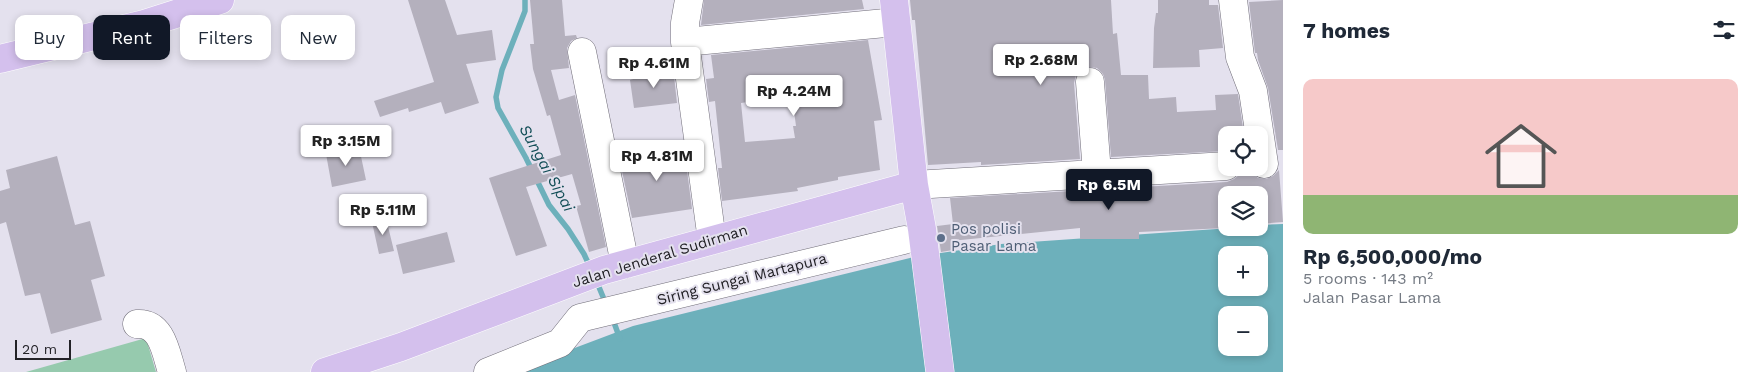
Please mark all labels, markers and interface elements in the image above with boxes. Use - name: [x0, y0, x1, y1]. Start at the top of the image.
- chip: Buy: [15, 15, 83, 60]
- chip: Rent: [93, 15, 170, 60]
- chip: Filters: [180, 15, 271, 60]
- chip: New: [281, 15, 355, 60]
- icon: filters: [1710, 16, 1738, 44]
- text: 7 homes: [1303, 18, 1390, 43]
- pin: Rp 2.68M: [989, 44, 1093, 86]
- pin: Rp 4.61M: [602, 46, 706, 89]
- text: Rp 2.68M: [1004, 50, 1078, 69]
- text: Rp 4.61M: [618, 53, 690, 72]
- pin: Rp 4.24M: [742, 74, 846, 117]
- text: Rp 4.24M: [757, 81, 831, 100]
- icon: home: [1476, 111, 1566, 201]
- water label: Sungai Sipai: [515, 121, 579, 216]
- pin: Rp 3.15M: [294, 124, 398, 167]
- map controls: [1218, 126, 1268, 356]
- button: locate: [1218, 126, 1268, 176]
- text: Rp 3.15M: [312, 131, 380, 150]
- pin: Rp 4.81M: [605, 140, 709, 182]
- text: Rp 4.81M: [621, 146, 693, 165]
- pin: Rp 6.5M: [1063, 168, 1155, 211]
- text: Rp 6.5M: [1077, 175, 1141, 194]
- button: layers: [1218, 186, 1268, 236]
- pin: Rp 5.11M: [331, 194, 435, 236]
- text: Rp 5.11M: [350, 200, 416, 219]
- place label: Pos polisi Pasar Lama: [951, 220, 1037, 255]
- street label: Jalan Jenderal Sudirman: [570, 221, 750, 291]
- marker: Pos polisi Pasar Lama: [935, 232, 947, 244]
- text: Rp 6,500,000/mo: [1303, 244, 1482, 269]
- button: +: [1218, 246, 1268, 296]
- street label: Siring Sungai Martapura: [655, 249, 829, 309]
- text: 5 rooms · 143 m²: [1303, 269, 1433, 288]
- text: Jalan Pasar Lama: [1303, 288, 1441, 307]
- button: −: [1218, 306, 1268, 356]
- scale bar: [15, 337, 71, 360]
- text: 20 m: [22, 341, 57, 357]

